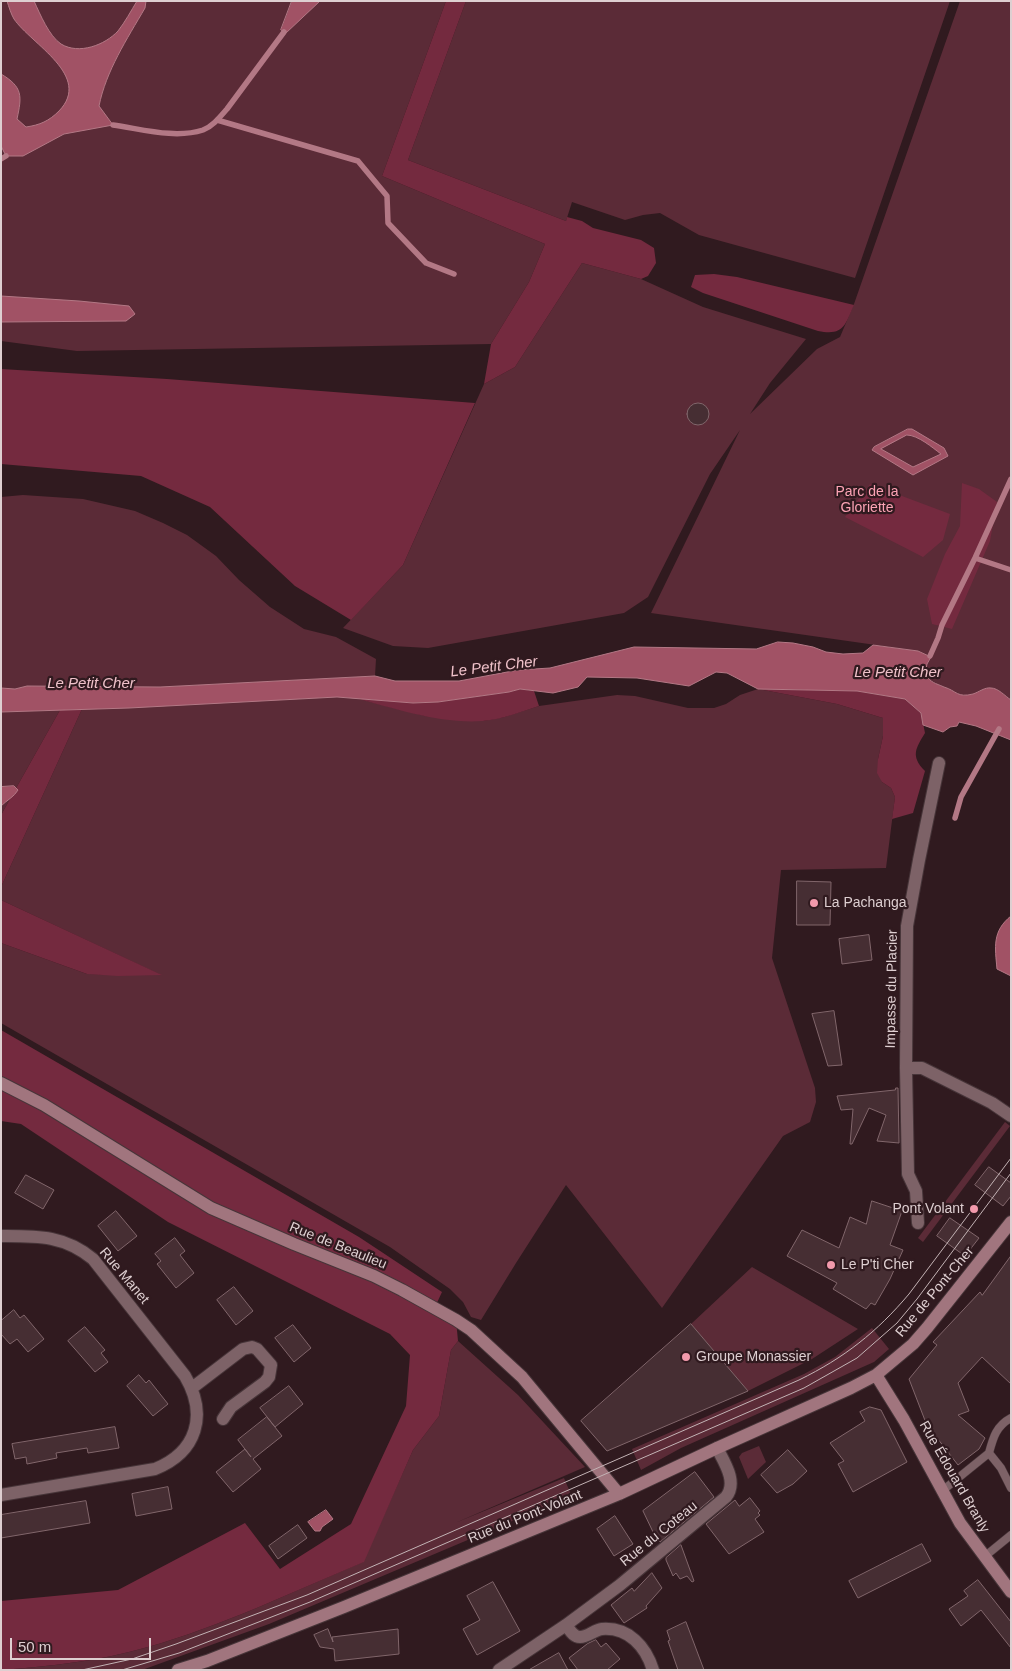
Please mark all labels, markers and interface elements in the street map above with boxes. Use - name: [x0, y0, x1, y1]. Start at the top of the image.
- park label: Parc de la Gloriette: [835, 484, 899, 516]
- water label: Le Petit Cher: [449, 653, 539, 681]
- water label: Le Petit Cher: [854, 664, 942, 682]
- water label: Le Petit Cher: [47, 675, 135, 693]
- place label: La Pachanga: [824, 895, 907, 911]
- marker: La Pachanga: [808, 897, 820, 909]
- street label: Impasse du Placier: [883, 929, 901, 1049]
- place label: Pont Volant: [892, 1201, 964, 1217]
- marker: Pont Volant: [968, 1203, 980, 1215]
- street label: Rue de Beaulieu: [287, 1219, 389, 1273]
- street label: Rue de Pont-Cher: [892, 1243, 978, 1341]
- street label: Rue Manet: [96, 1244, 152, 1308]
- place label: Le P'ti Cher: [841, 1257, 914, 1273]
- marker: Le P'ti Cher: [825, 1259, 837, 1271]
- place label: Groupe Monassier: [696, 1349, 811, 1365]
- marker: Groupe Monassier: [680, 1351, 692, 1363]
- street label: Rue Édouard Branly: [915, 1418, 993, 1536]
- street label: Rue du Pont-Volant: [466, 1486, 584, 1548]
- street label: Rue du Coteau: [617, 1498, 701, 1570]
- scale bar: [12, 1628, 154, 1660]
- text: 50 m: [18, 1638, 51, 1655]

